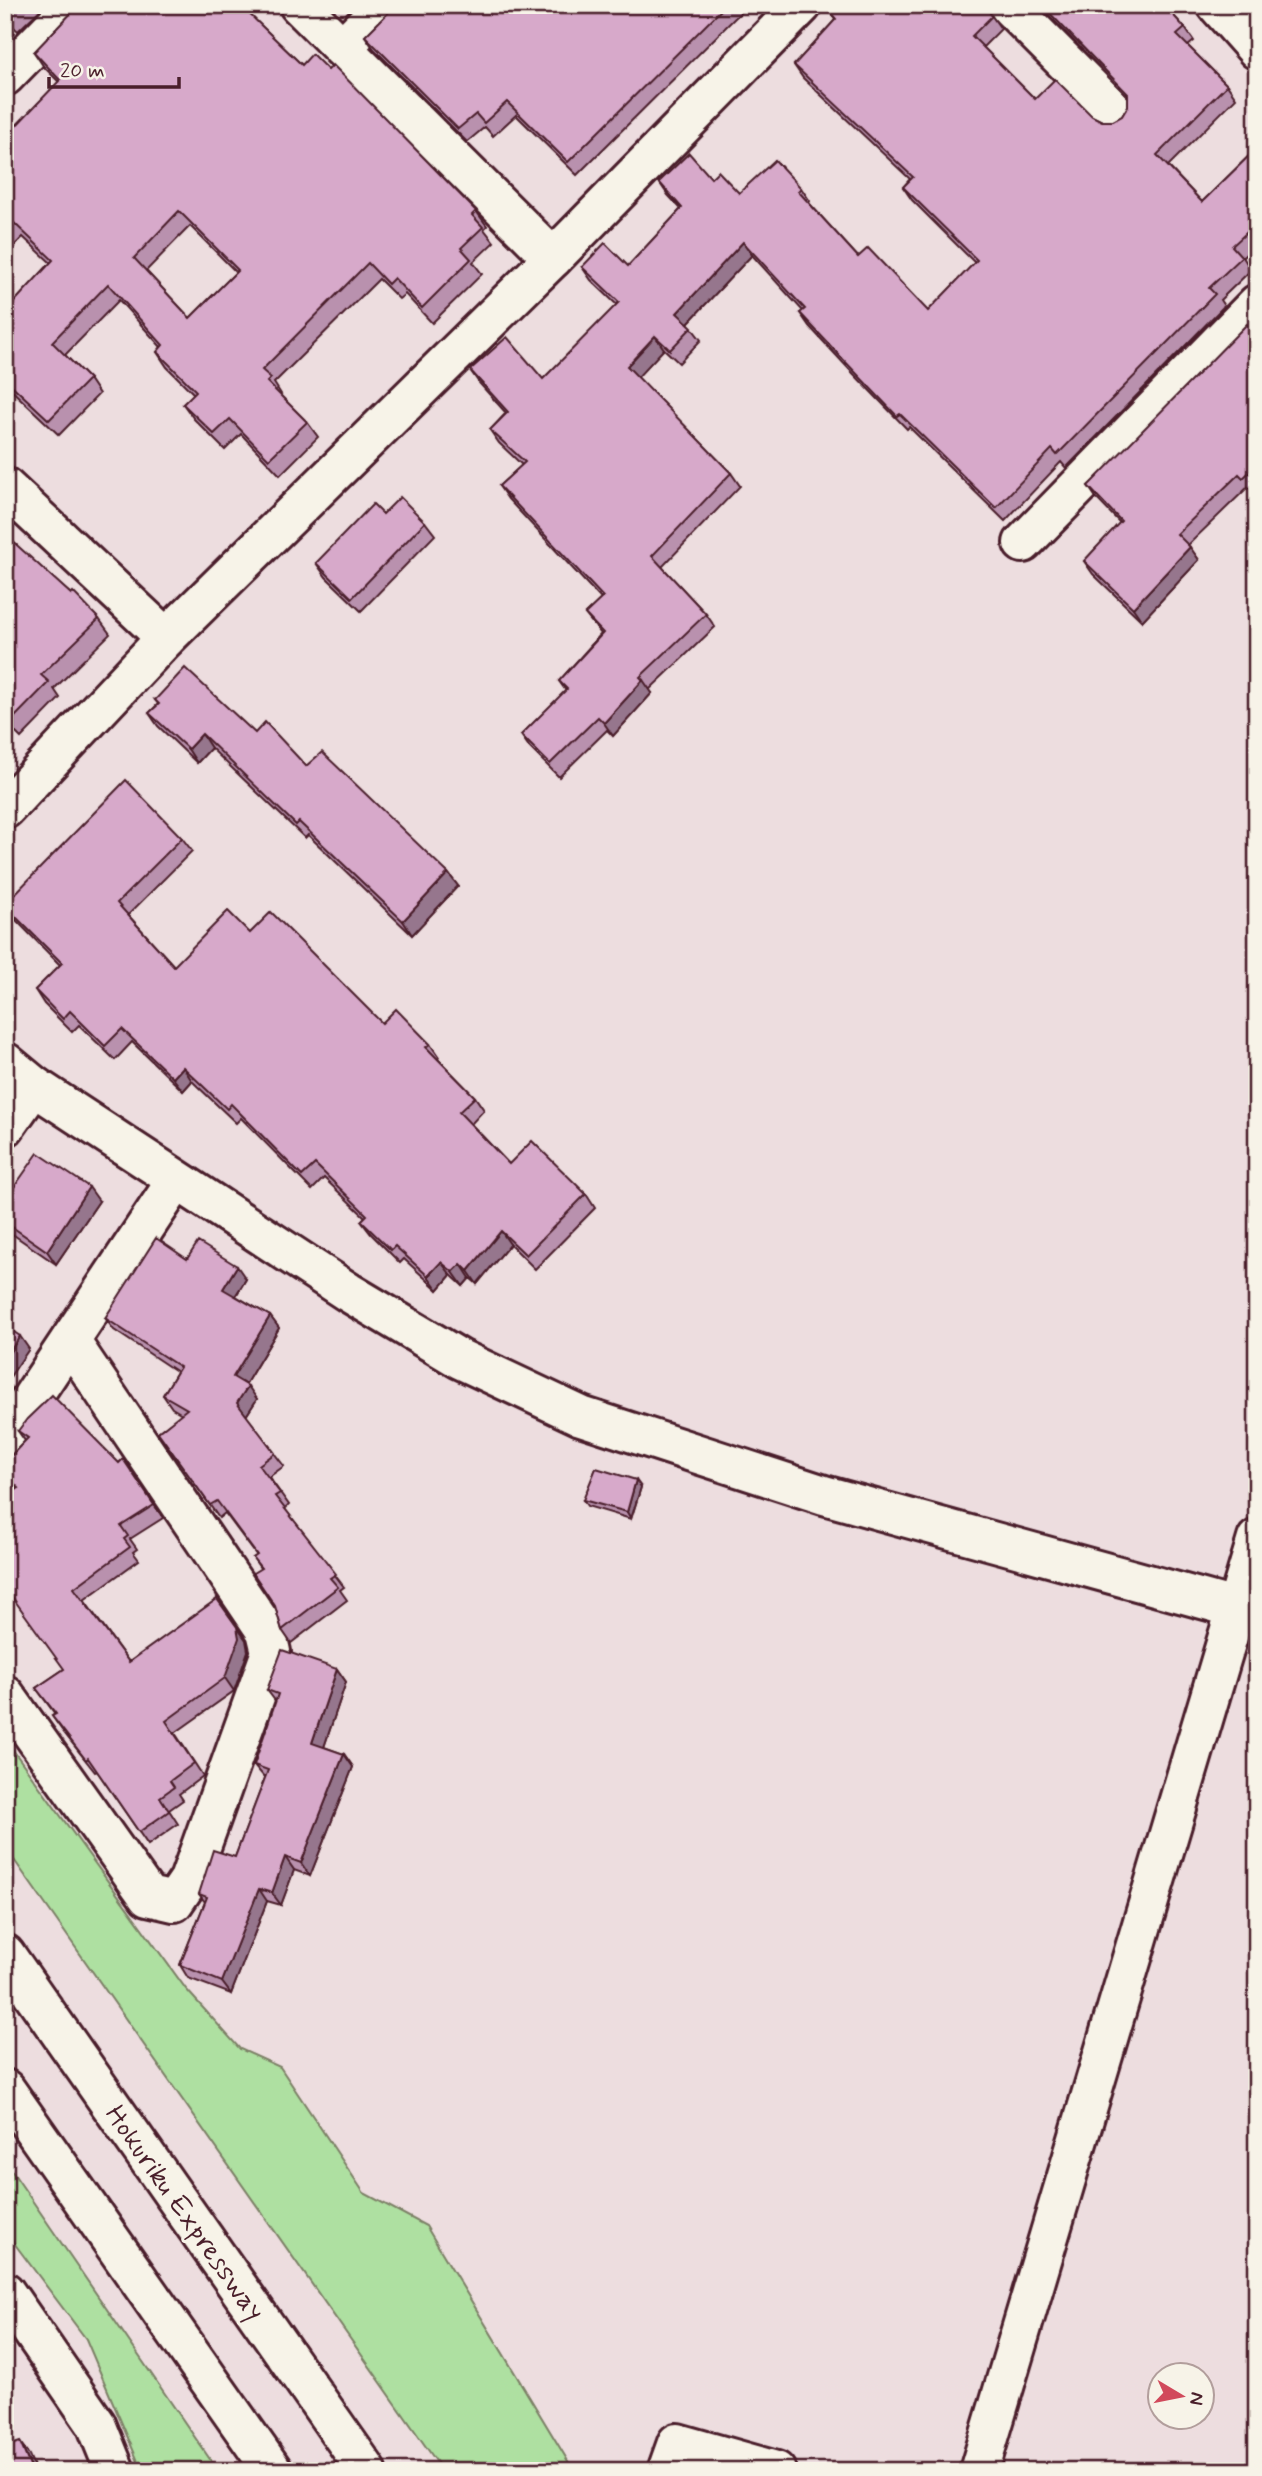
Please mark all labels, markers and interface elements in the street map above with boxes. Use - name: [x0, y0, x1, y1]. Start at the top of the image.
- scale bar: [49, 46, 178, 90]
- text: 20 m: [60, 57, 105, 85]
- street label: Hokuriku Expressway: [96, 2098, 272, 2329]
- north arrow: [1146, 2360, 1216, 2430]
- text: N: [1183, 2390, 1210, 2407]

